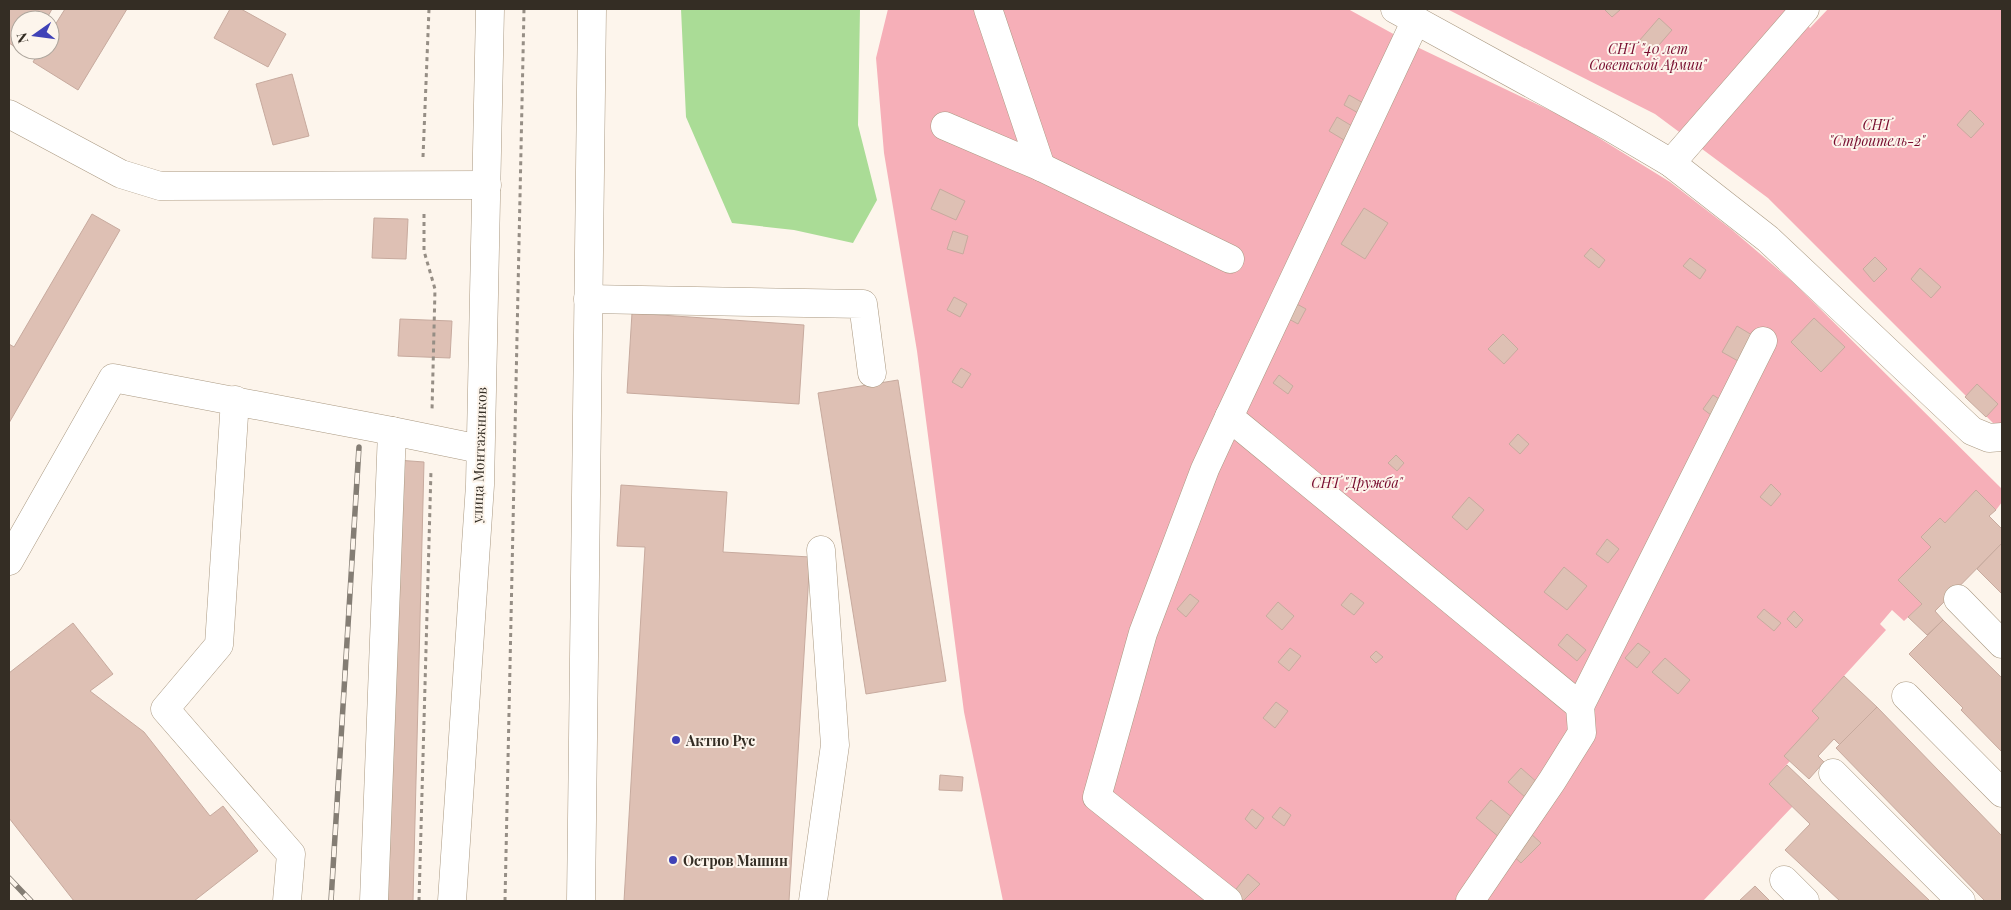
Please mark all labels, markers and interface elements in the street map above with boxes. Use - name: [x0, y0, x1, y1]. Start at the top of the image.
- north arrow: [10, 10, 60, 60]
- text: N: [11, 31, 32, 45]
- park label: СНТ "40 лет Советской Армии": [1589, 39, 1708, 74]
- park label: СНТ "Строитель-2": [1829, 115, 1926, 150]
- street label: улица Монтажников: [467, 386, 491, 524]
- park label: СНТ "Дружба": [1311, 473, 1403, 492]
- place label: Актио Рус: [685, 731, 755, 750]
- marker: Актио Рус: [670, 734, 682, 746]
- place label: Остров Машин: [683, 851, 788, 870]
- marker: Остров Машин: [667, 854, 679, 866]

